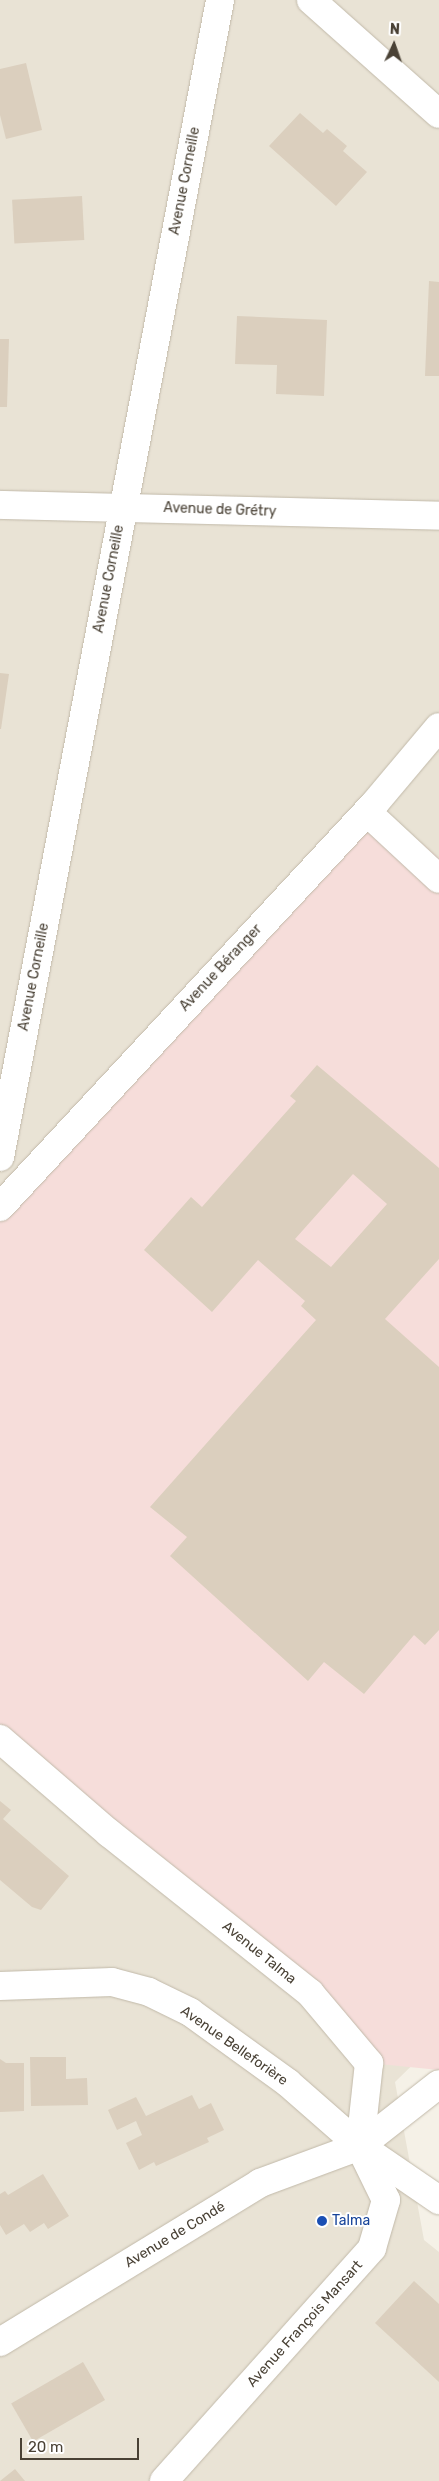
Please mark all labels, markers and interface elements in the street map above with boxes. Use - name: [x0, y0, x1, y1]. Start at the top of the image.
- north arrow: [369, 20, 419, 70]
- text: N: [389, 21, 400, 38]
- street label: Avenue Corneille: [166, 126, 204, 236]
- street label: Avenue de Grétry: [163, 500, 277, 520]
- street label: Avenue Corneille: [90, 524, 128, 634]
- street label: Avenue Béranger: [176, 921, 266, 1015]
- street label: Avenue Corneille: [15, 922, 53, 1032]
- street label: Avenue Talma: [219, 1918, 299, 1988]
- street label: Avenue Belleforière: [177, 2003, 291, 2089]
- street label: Avenue de Condé: [122, 2198, 228, 2272]
- place label: Talma: [332, 2213, 370, 2229]
- marker: Talma: [316, 2215, 328, 2227]
- street label: Avenue François Mansart: [244, 2257, 366, 2391]
- scale bar: [22, 2428, 141, 2460]
- text: 20 m: [28, 2438, 63, 2456]

